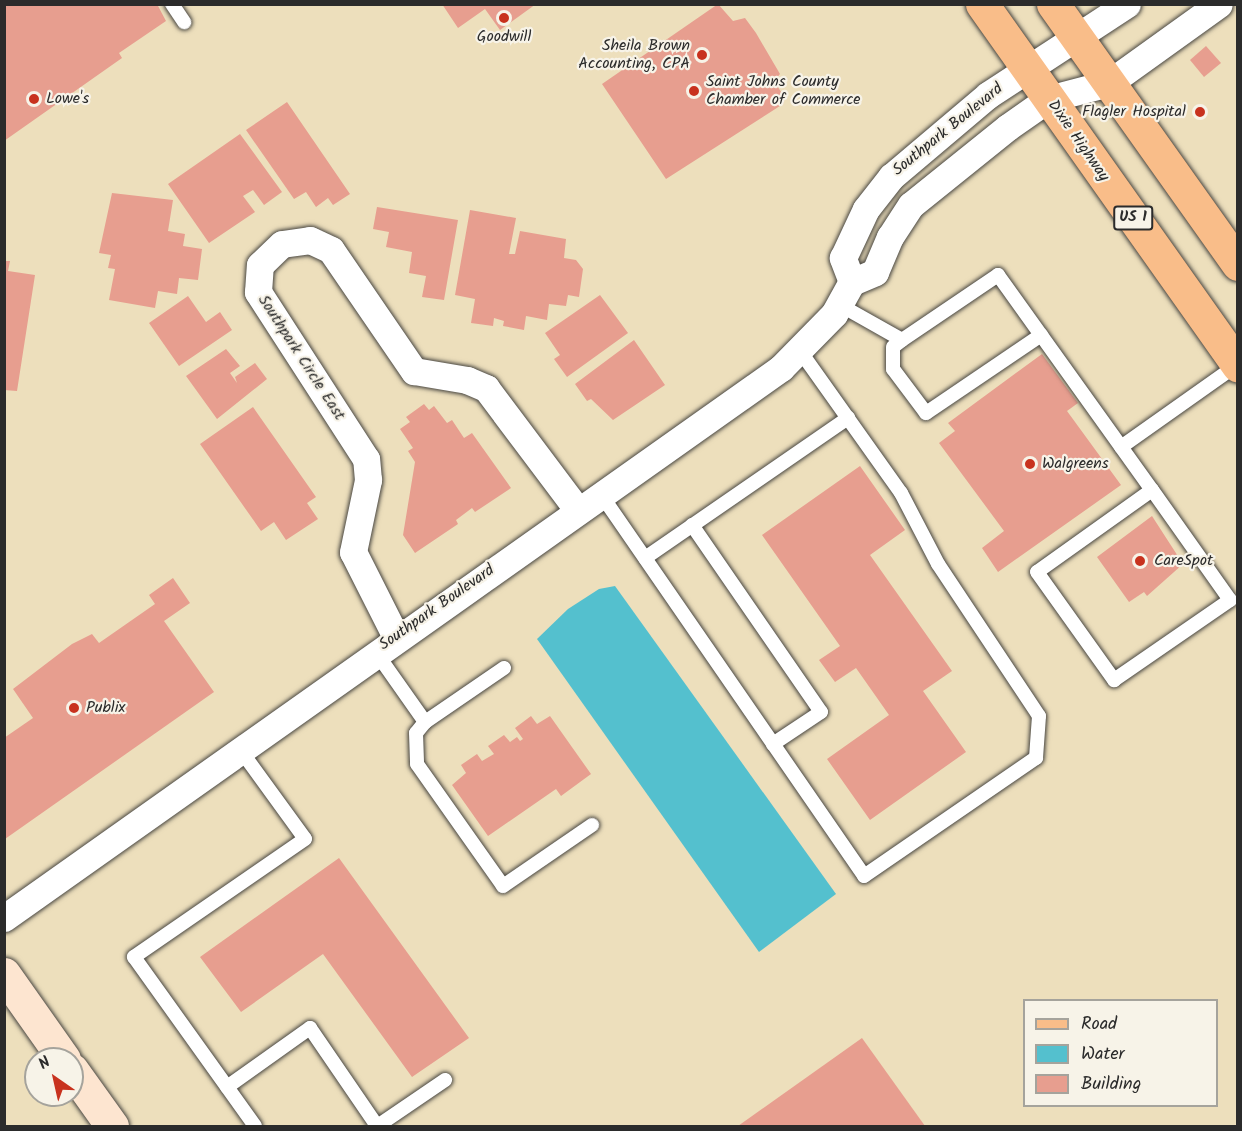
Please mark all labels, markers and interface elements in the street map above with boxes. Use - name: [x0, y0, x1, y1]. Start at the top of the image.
- marker: Goodwill: [497, 11, 511, 25]
- place label: Goodwill: [477, 27, 531, 47]
- place label: Sheila Brown Accounting, CPA: [578, 36, 690, 74]
- marker: Sheila Brown Accounting, CPA: [695, 48, 709, 62]
- place label: Saint Johns County Chamber of Commerce: [706, 72, 861, 110]
- street label: Southpark Boulevard: [889, 80, 1007, 180]
- marker: Saint Johns County Chamber of Commerce: [687, 84, 701, 98]
- place label: Lowe's: [46, 89, 89, 109]
- marker: Lowe's: [27, 92, 41, 106]
- street label: Dixie Highway: [1043, 97, 1113, 185]
- place label: Flagler Hospital: [1082, 102, 1186, 122]
- marker: Flagler Hospital: [1191, 103, 1209, 121]
- road number: US 1: [1112, 206, 1154, 230]
- street label: Southpark Circle East: [253, 292, 349, 424]
- place label: Walgreens: [1042, 454, 1109, 474]
- marker: Walgreens: [1023, 457, 1037, 471]
- place label: CareSpot: [1154, 551, 1213, 571]
- marker: CareSpot: [1131, 552, 1149, 570]
- street label: Southpark Boulevard: [376, 561, 498, 655]
- place label: Publix: [86, 698, 125, 718]
- marker: Publix: [67, 701, 81, 715]
- legend: [1023, 999, 1218, 1107]
- text: Road: [1081, 1010, 1117, 1039]
- text: Water: [1081, 1040, 1125, 1069]
- north arrow: [24, 1047, 84, 1107]
- text: N: [34, 1050, 56, 1077]
- text: Building: [1081, 1070, 1141, 1099]

